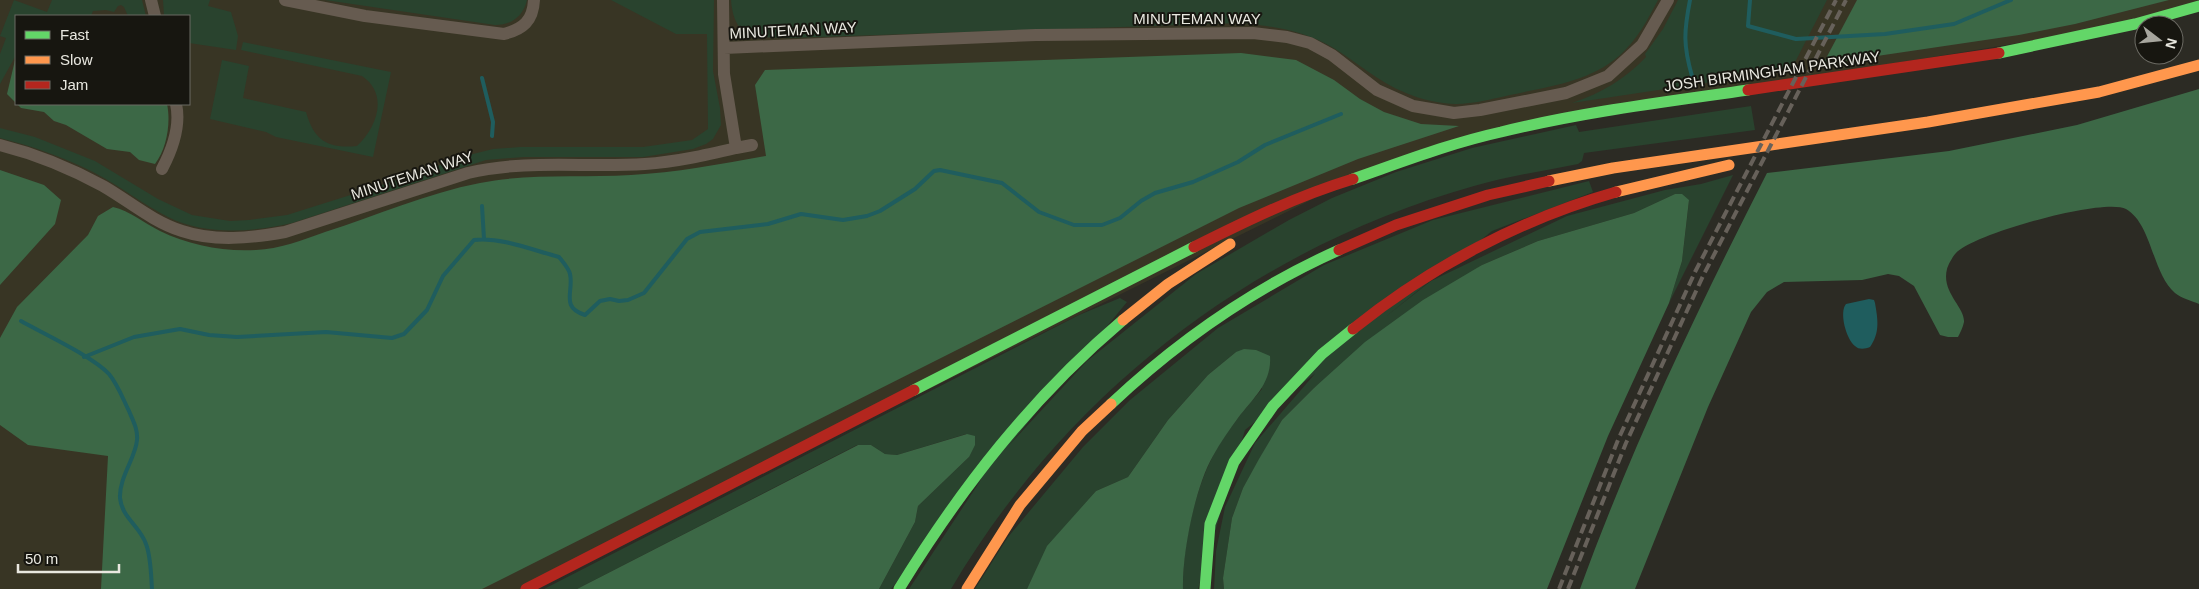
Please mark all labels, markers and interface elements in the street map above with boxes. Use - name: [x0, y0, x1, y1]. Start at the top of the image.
- street label: MINUTEMAN WAY: [1133, 10, 1261, 27]
- legend: [15, 15, 190, 105]
- north arrow: [2134, 15, 2184, 65]
- street label: MINUTEMAN WAY: [729, 18, 857, 42]
- text: Fast: [60, 26, 90, 43]
- text: N: [2162, 37, 2181, 51]
- street label: JOSH BIRMINGHAM PARKWAY: [1663, 47, 1881, 95]
- text: Slow: [60, 51, 93, 68]
- text: Jam: [60, 76, 88, 93]
- street label: MINUTEMAN WAY: [349, 147, 475, 203]
- scale bar: [18, 542, 119, 574]
- text: 50 m: [25, 550, 58, 567]

